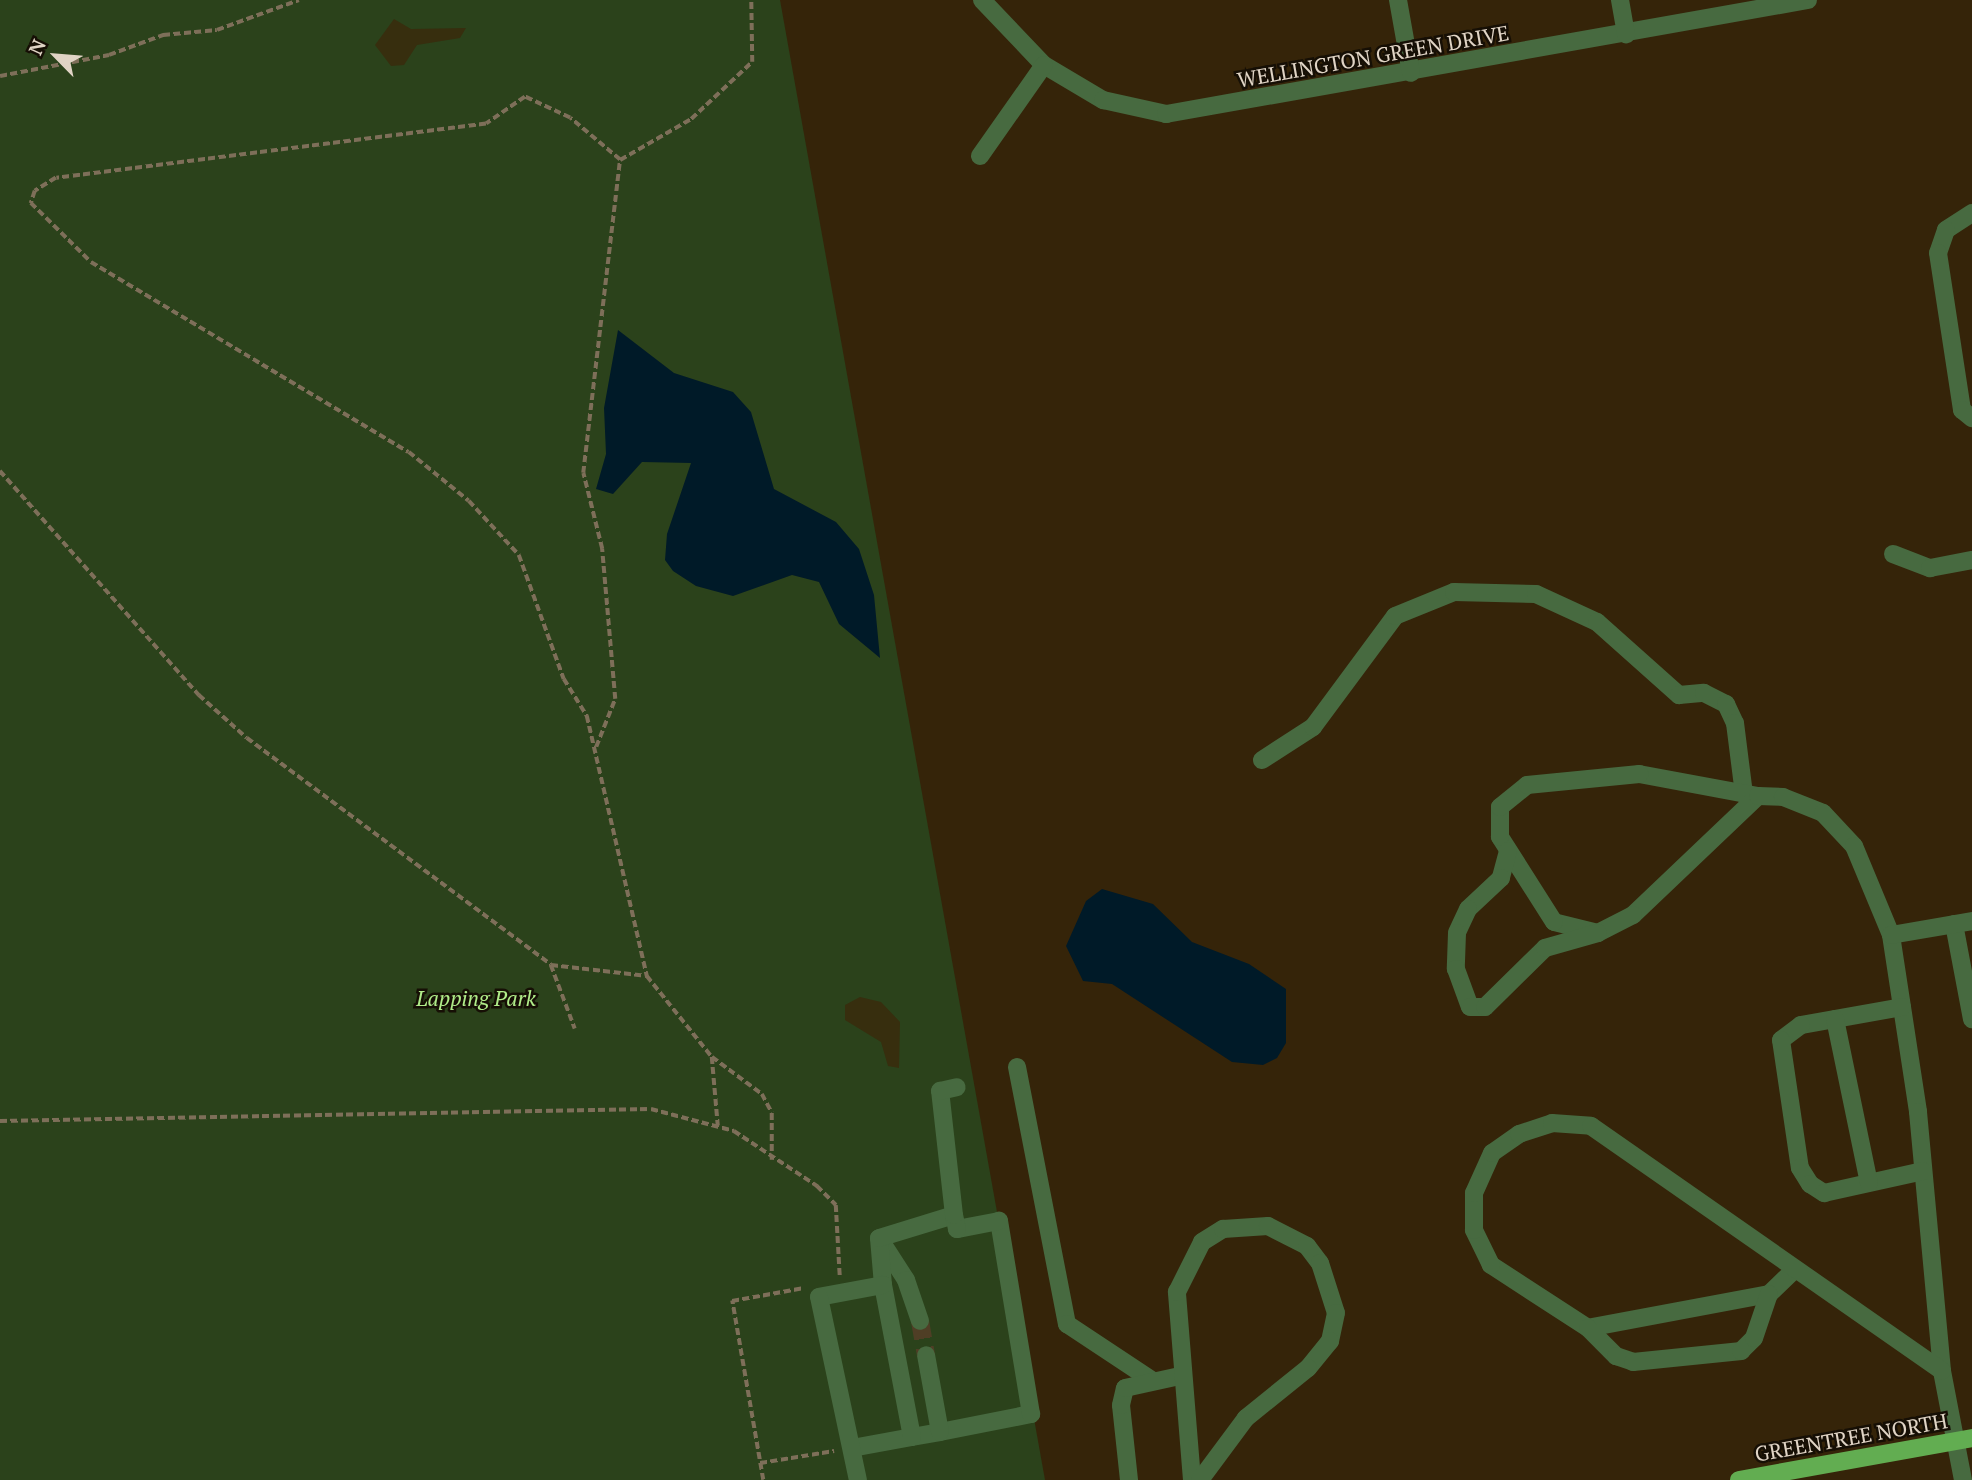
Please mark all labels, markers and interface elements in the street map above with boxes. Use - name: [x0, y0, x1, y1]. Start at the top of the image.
- street label: WELLINGTON GREEN DRIVE: [1235, 20, 1511, 92]
- north arrow: [21, 21, 91, 91]
- text: N: [22, 35, 51, 59]
- park label: Lapping Park: [416, 985, 536, 1011]
- street label: GREENTREE NORTH: [1753, 1408, 1949, 1466]

